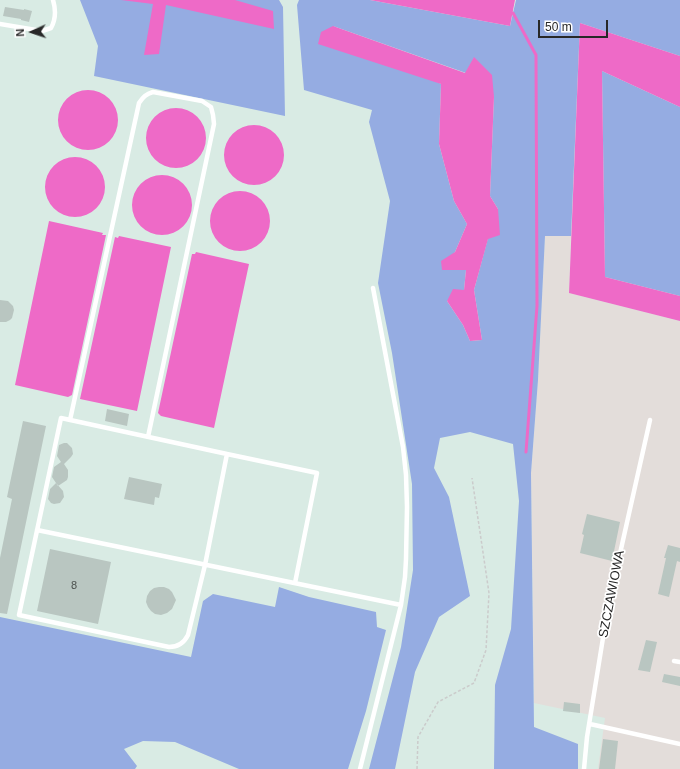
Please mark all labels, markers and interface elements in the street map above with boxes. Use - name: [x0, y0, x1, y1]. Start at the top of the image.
- north arrow: [12, 12, 52, 52]
- scale bar: [540, 12, 610, 38]
- text: 50 m: [545, 20, 572, 34]
- text: N: [14, 28, 26, 37]
- street label: SZCZAWIOWA: [596, 549, 628, 639]
- house number: 8: [71, 579, 77, 593]

